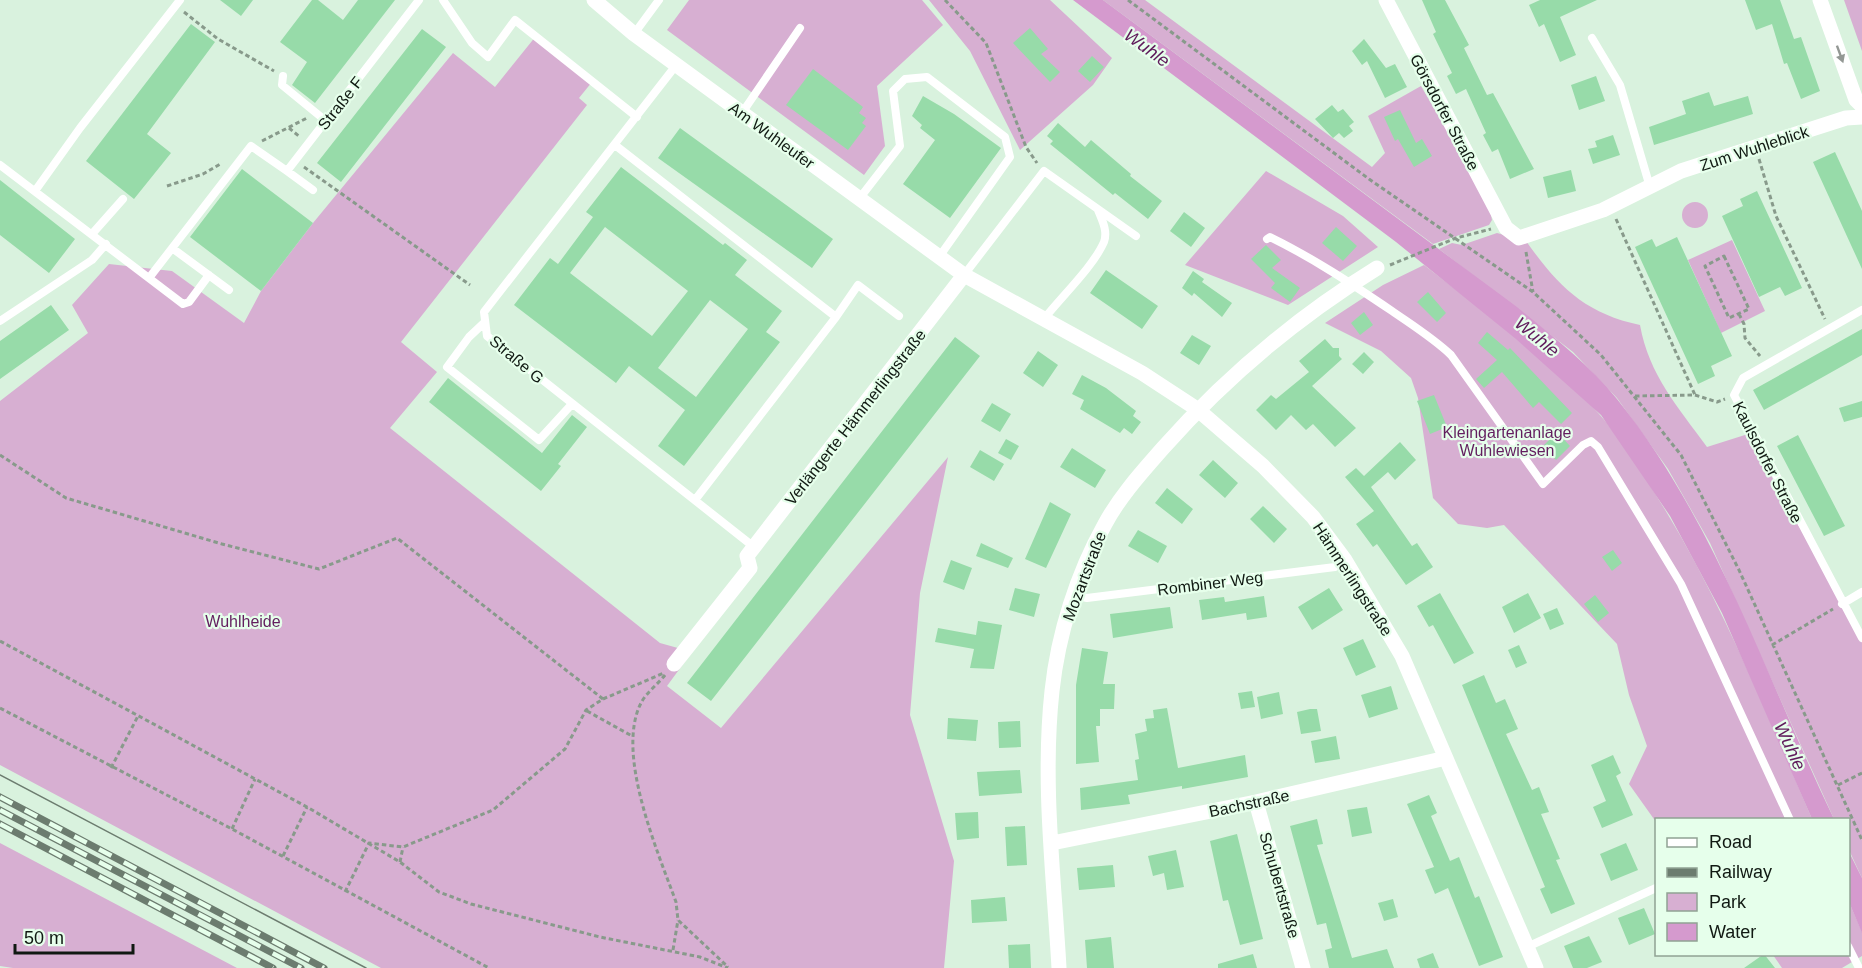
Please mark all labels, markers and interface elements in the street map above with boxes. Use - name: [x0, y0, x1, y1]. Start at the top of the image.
- water label: Wuhle: [1120, 25, 1174, 71]
- one-way arrow: [1835, 45, 1845, 63]
- street label: Görsdorfer Straße: [1407, 51, 1482, 173]
- street label: Straße F: [315, 73, 366, 133]
- street label: Am Wuhleufer: [726, 99, 818, 172]
- street label: Zum Wuhleblick: [1698, 123, 1812, 174]
- water label: Wuhle: [1511, 313, 1563, 361]
- street label: Verlängerte Hämmerlingstraße: [782, 326, 929, 508]
- street label: Straße G: [486, 332, 547, 387]
- street label: Kaulsdorfer Straße: [1729, 399, 1806, 526]
- park label: Kleingartenanlage Wuhlewiesen: [1443, 424, 1572, 459]
- street label: Hämmerlingstraße: [1310, 519, 1396, 639]
- street label: Mozartstraße: [1060, 529, 1109, 623]
- street label: Rombiner Weg: [1156, 569, 1264, 598]
- park label: Wuhlheide: [205, 613, 281, 630]
- water label: Wuhle: [1770, 719, 1810, 773]
- street label: Bachstraße: [1207, 787, 1291, 820]
- legend: [1655, 818, 1850, 956]
- street label: Schubertstraße: [1256, 830, 1303, 940]
- text: Road: [1709, 832, 1752, 852]
- text: Railway: [1709, 862, 1772, 882]
- text: Park: [1709, 892, 1747, 912]
- scale bar: [15, 917, 134, 955]
- text: Water: [1709, 922, 1756, 942]
- text: 50 m: [24, 928, 64, 948]

